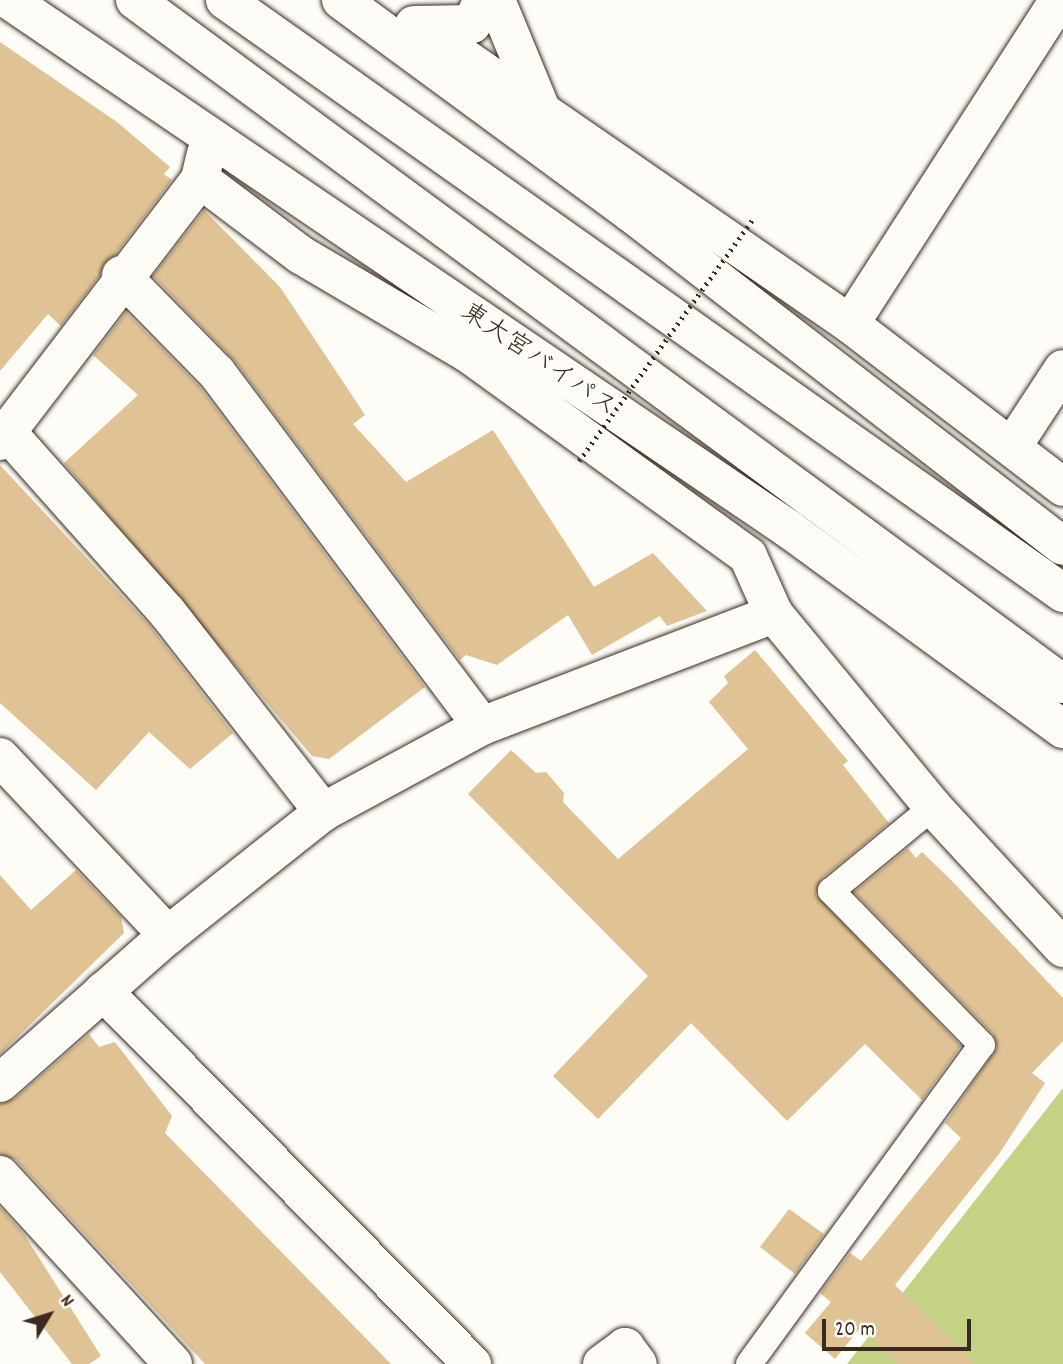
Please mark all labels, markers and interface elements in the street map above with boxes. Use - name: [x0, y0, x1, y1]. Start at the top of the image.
- street label: 東大宮バイパス: [454, 297, 622, 425]
- north arrow: [14, 1280, 84, 1350]
- text: N: [52, 1290, 79, 1314]
- scale bar: [825, 1304, 974, 1348]
- text: 20 m: [835, 1316, 875, 1346]

